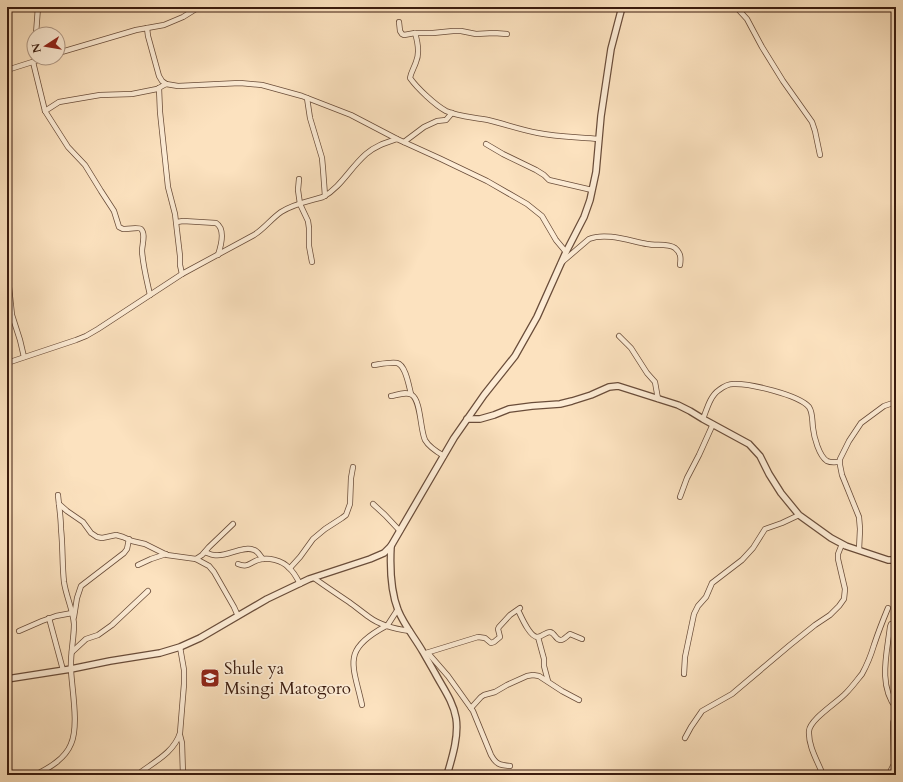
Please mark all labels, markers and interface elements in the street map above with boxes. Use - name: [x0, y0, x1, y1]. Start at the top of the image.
- north arrow: [26, 26, 66, 66]
- text: N: [28, 41, 45, 54]
- place label: Shule ya Msingi Matogoro: [224, 657, 351, 700]
- school or university icon: Shule ya Msingi Matogoro: [199, 667, 221, 689]

